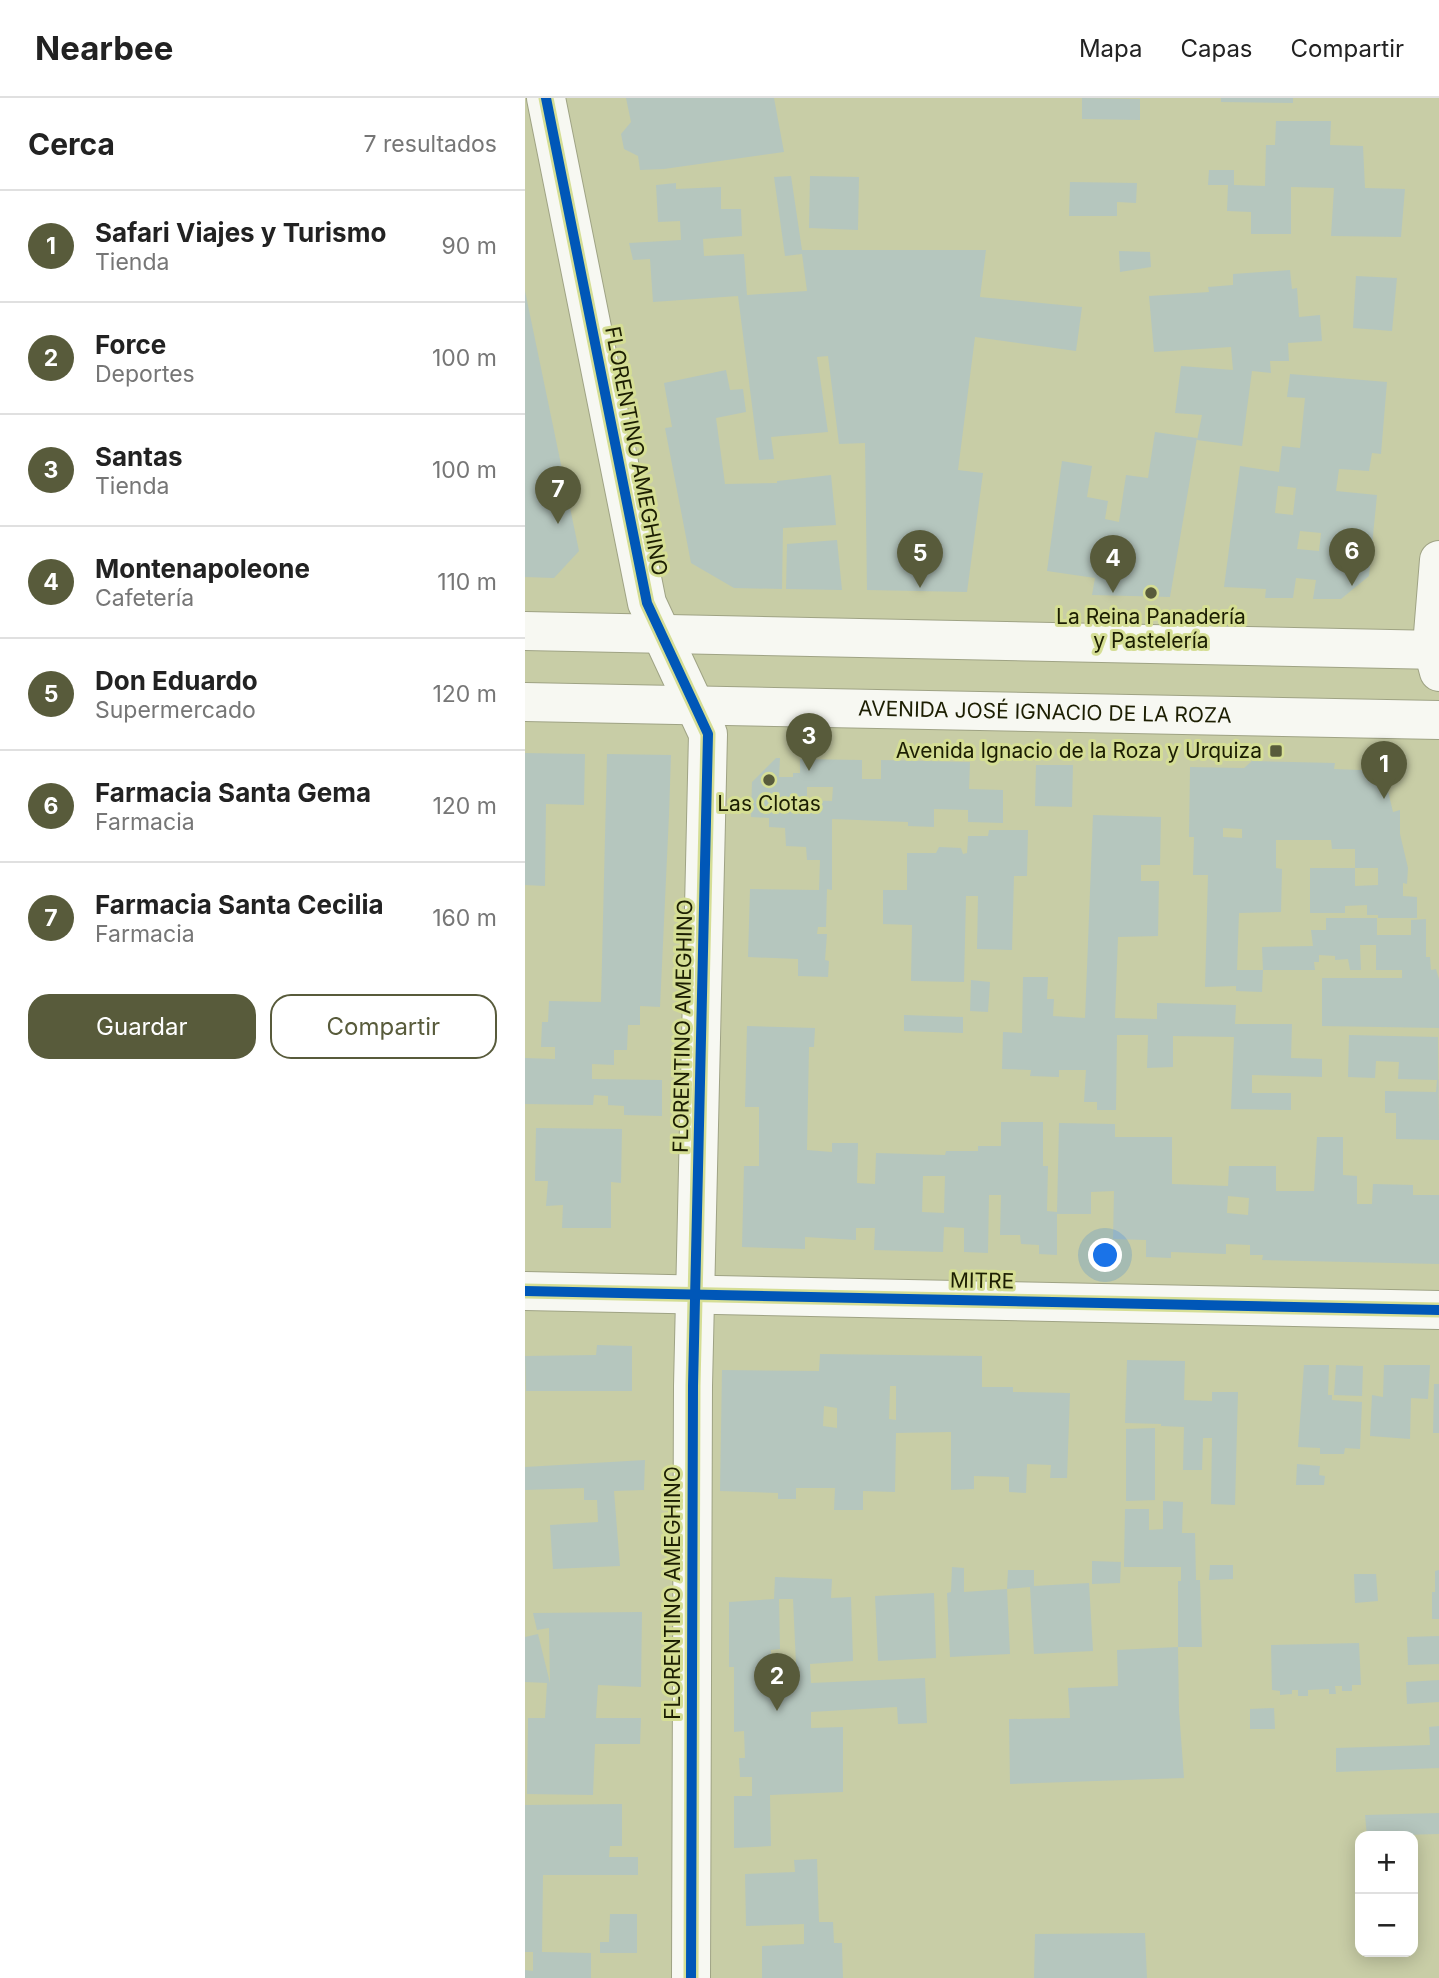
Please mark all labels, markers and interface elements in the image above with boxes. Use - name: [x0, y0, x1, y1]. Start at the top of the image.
- text: Nearbee: [35, 28, 173, 68]
- text: Mapa: [1079, 34, 1142, 63]
- text: Capas: [1180, 34, 1253, 63]
- text: Compartir: [1291, 34, 1404, 63]
- text: Cerca: [28, 126, 115, 162]
- text: 7 resultados: [364, 130, 497, 158]
- text: Safari Viajes y Turismo: [95, 217, 386, 248]
- text: 1: [46, 232, 56, 260]
- text: 90 m: [442, 232, 497, 260]
- text: Tienda: [95, 248, 169, 276]
- street label: FLORENTINO AMEGHINO: [600, 324, 673, 578]
- text: Force: [95, 329, 166, 360]
- text: 2: [44, 344, 58, 372]
- text: 100 m: [432, 344, 497, 372]
- text: Deportes: [95, 360, 195, 388]
- text: Santas: [95, 441, 183, 472]
- text: 3: [44, 456, 58, 484]
- text: 100 m: [432, 456, 497, 484]
- pin: 7: [535, 466, 581, 524]
- text: Tienda: [95, 472, 169, 500]
- pin: 6: [1329, 528, 1375, 586]
- pin: 5: [897, 530, 943, 588]
- pin: 4: [1090, 535, 1136, 593]
- text: Montenapoleone: [95, 553, 310, 584]
- text: 4: [43, 568, 59, 596]
- text: 110 m: [437, 568, 497, 596]
- text: Cafetería: [95, 584, 194, 612]
- marker: La Reina Panadería y Pastelería: [1143, 585, 1159, 601]
- place label: La Reina Panadería y Pastelería: [1056, 604, 1246, 653]
- text: Don Eduardo: [95, 665, 258, 696]
- text: 5: [44, 680, 58, 708]
- text: 120 m: [432, 680, 497, 708]
- text: Supermercado: [95, 696, 256, 724]
- street label: AVENIDA JOSÉ IGNACIO DE LA ROZA: [858, 696, 1232, 728]
- pin: 3: [786, 713, 832, 771]
- place label: Avenida Ignacio de la Roza y Urquiza: [896, 738, 1262, 763]
- pin: 1: [1361, 741, 1407, 799]
- marker: Avenida Ignacio de la Roza y Urquiza: [1268, 743, 1284, 759]
- marker: Las Clotas: [761, 772, 777, 788]
- text: Farmacia Santa Gema: [95, 777, 371, 808]
- place label: Las Clotas: [717, 791, 821, 816]
- text: 6: [44, 792, 58, 820]
- text: 120 m: [432, 792, 497, 820]
- text: Farmacia: [95, 808, 195, 836]
- text: Farmacia Santa Cecilia: [95, 889, 384, 920]
- street label: FLORENTINO AMEGHINO: [668, 899, 697, 1153]
- text: 7: [44, 904, 58, 932]
- text: 160 m: [432, 904, 497, 932]
- text: Farmacia: [95, 920, 195, 948]
- button: Guardar: [28, 994, 256, 1059]
- button: Compartir: [270, 994, 497, 1059]
- your location: [1088, 1238, 1122, 1272]
- street label: MITRE: [950, 1267, 1014, 1294]
- street label: FLORENTINO AMEGHINO: [660, 1466, 685, 1720]
- pin: 2: [754, 1653, 800, 1711]
- map controls: [1355, 1831, 1418, 1957]
- button: +: [1355, 1831, 1418, 1894]
- button: −: [1355, 1894, 1418, 1957]

